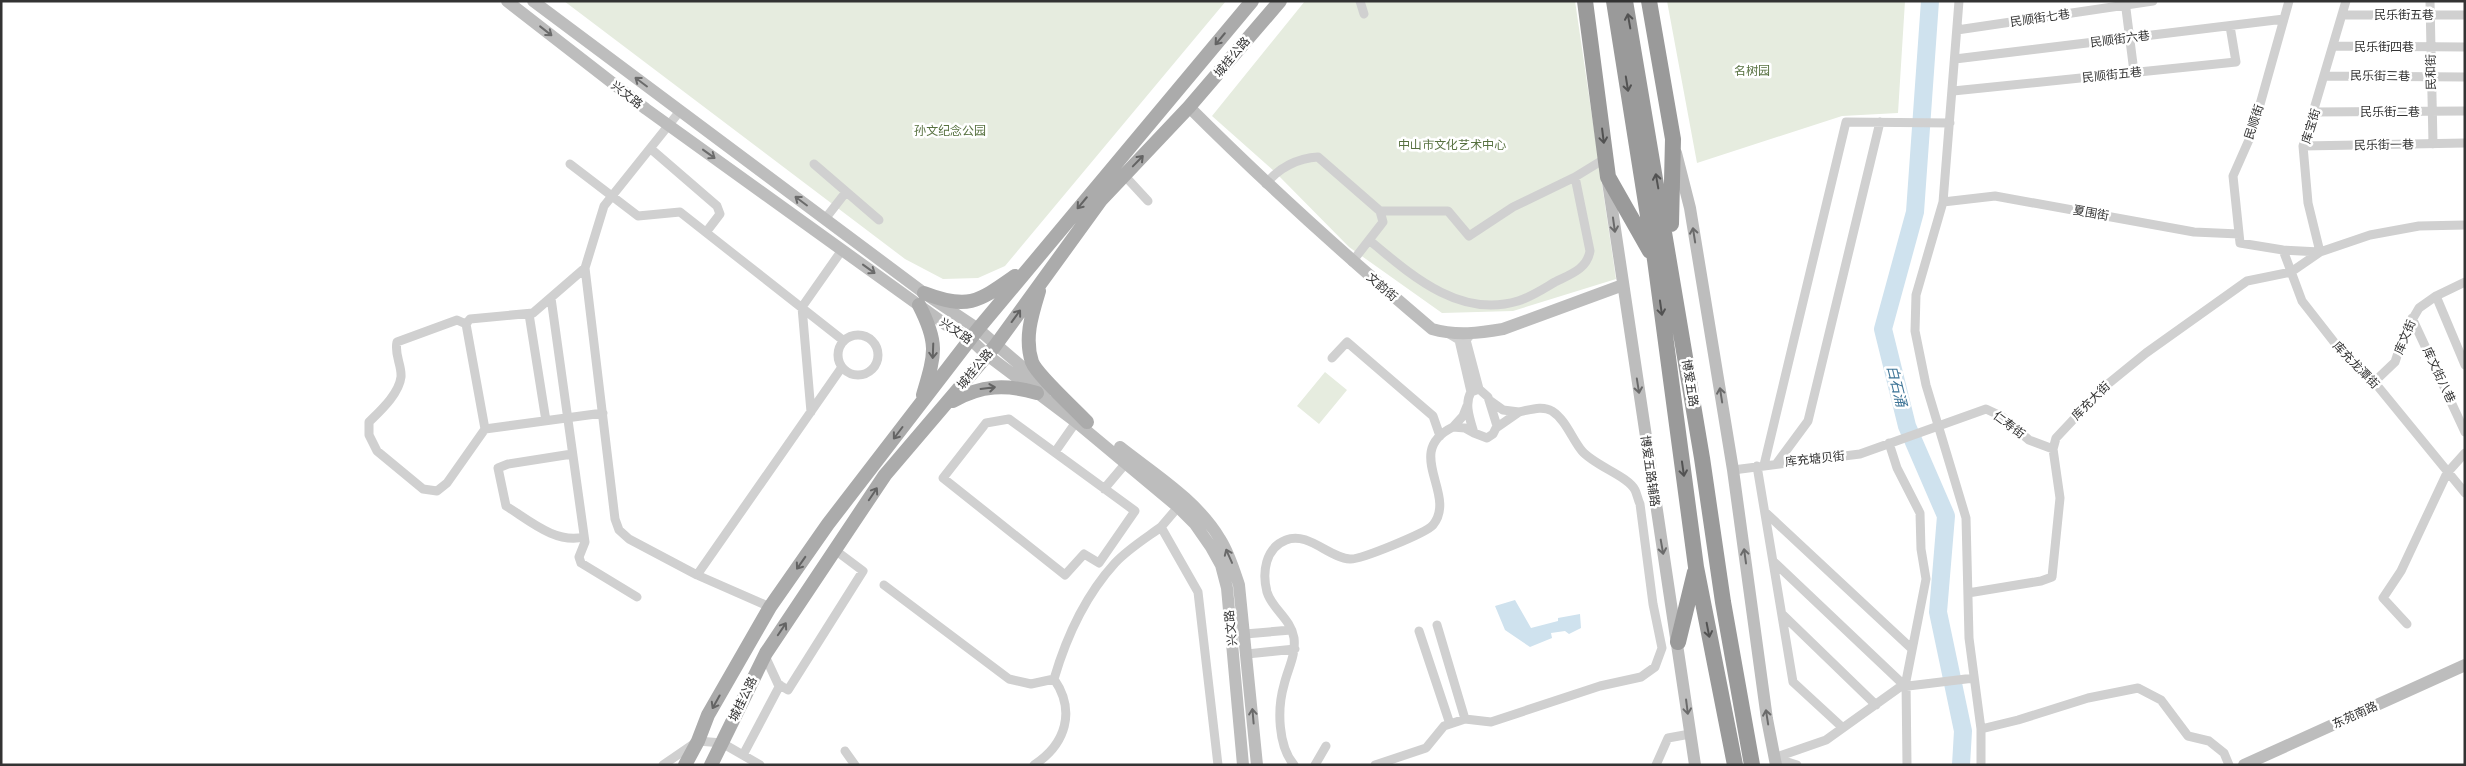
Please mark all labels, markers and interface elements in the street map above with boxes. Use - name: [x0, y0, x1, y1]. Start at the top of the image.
- street label: 民顺街七巷: [2009, 7, 2071, 29]
- street label: 民乐街五巷: [2374, 8, 2434, 22]
- one-way arrow: [1624, 14, 1634, 30]
- one-way arrow: [539, 25, 552, 36]
- street label: 民顺街六巷: [2089, 28, 2151, 50]
- one-way arrow: [1215, 32, 1226, 45]
- street label: 城桂公路: [1211, 34, 1253, 80]
- street label: 民乐街四巷: [2354, 40, 2414, 54]
- street label: 民和街: [2424, 54, 2438, 90]
- park label: 名树园: [1734, 64, 1770, 78]
- street label: 民顺街五巷: [2081, 65, 2143, 85]
- street label: 民乐街三巷: [2350, 68, 2410, 84]
- one-way arrow: [1622, 76, 1632, 92]
- one-way arrow: [634, 77, 648, 87]
- street label: 兴文路: [609, 78, 645, 112]
- street label: 民顺街: [2242, 103, 2266, 141]
- street label: 民乐街二巷: [2360, 105, 2420, 119]
- street label: 库宝街: [2299, 107, 2323, 145]
- park label: 孙文纪念公园: [914, 124, 986, 138]
- one-way arrow: [1598, 128, 1608, 144]
- street label: 民乐街一巷: [2354, 137, 2414, 153]
- park label: 中山市文化艺术中心: [1398, 138, 1506, 152]
- one-way arrow: [702, 149, 716, 159]
- one-way arrow: [1131, 155, 1144, 167]
- one-way arrow: [1651, 174, 1661, 190]
- one-way arrow: [794, 196, 808, 206]
- one-way arrow: [1077, 197, 1088, 210]
- street label: 夏围街: [2072, 203, 2110, 223]
- one-way arrow: [1609, 217, 1619, 233]
- one-way arrow: [1689, 227, 1699, 243]
- one-way arrow: [862, 264, 876, 274]
- street label: 文韵街: [1364, 270, 1400, 304]
- one-way arrow: [1656, 300, 1666, 316]
- one-way arrow: [1011, 309, 1021, 323]
- street label: 兴文路: [937, 315, 975, 347]
- street label: 库文街: [2392, 318, 2418, 356]
- street label: 库充龙潭街: [2330, 339, 2382, 391]
- one-way arrow: [928, 342, 937, 358]
- street label: 库文街八巷: [2420, 345, 2458, 405]
- street label: 城桂公路: [954, 346, 996, 392]
- street label: 博爱五路: [1679, 358, 1701, 408]
- water label: 白石涌: [1884, 364, 1910, 410]
- one-way arrow: [1633, 378, 1643, 394]
- street label: 库充大街: [2069, 379, 2113, 423]
- one-way arrow: [979, 383, 995, 393]
- one-way arrow: [1715, 388, 1725, 404]
- street label: 仁寿街: [1990, 409, 2028, 441]
- one-way arrow: [893, 426, 903, 440]
- street label: 博爱五路辅路: [1638, 434, 1662, 508]
- street label: 库充塘贝街: [1784, 449, 1846, 469]
- one-way arrow: [1678, 461, 1688, 477]
- one-way arrow: [868, 487, 878, 501]
- one-way arrow: [1657, 538, 1667, 554]
- one-way arrow: [1740, 548, 1750, 564]
- one-way arrow: [1223, 549, 1233, 564]
- one-way arrow: [796, 556, 806, 570]
- street label: 兴文路: [1222, 609, 1240, 647]
- one-way arrow: [1704, 621, 1714, 637]
- one-way arrow: [777, 622, 787, 636]
- street label: 城桂公路: [726, 674, 760, 724]
- one-way arrow: [711, 694, 721, 709]
- one-way arrow: [1682, 699, 1692, 715]
- street label: 东苑南路: [2330, 699, 2380, 731]
- one-way arrow: [1248, 708, 1258, 724]
- one-way arrow: [1761, 709, 1771, 725]

